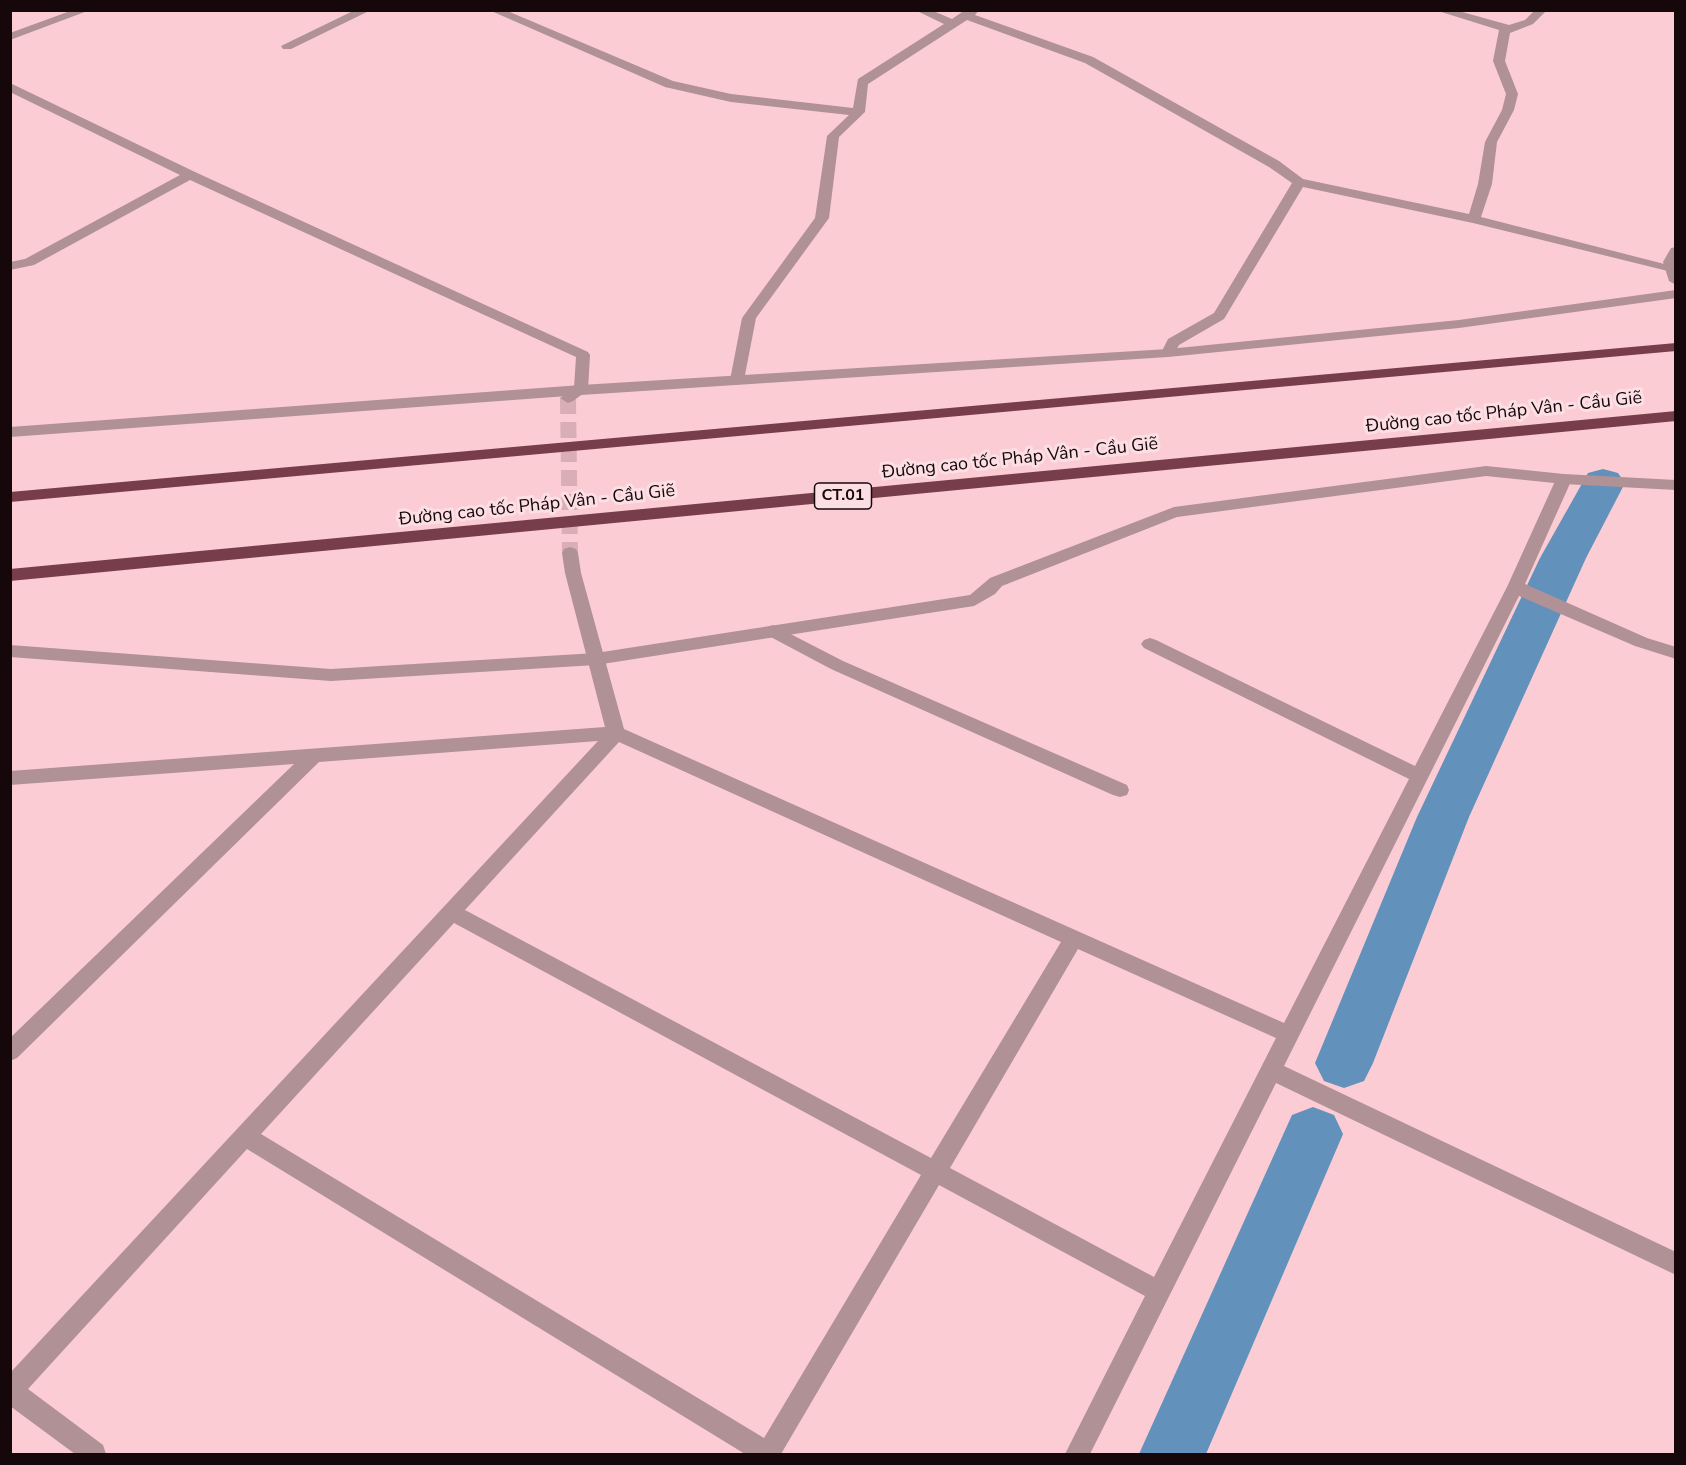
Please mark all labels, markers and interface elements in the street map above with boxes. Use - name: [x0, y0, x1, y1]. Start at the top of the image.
- street label: Đường cao tốc Pháp Vân - Cầu Giẽ: [1365, 388, 1643, 438]
- street label: Đường cao tốc Pháp Vân - Cầu Giẽ: [881, 434, 1159, 484]
- street label: Đường cao tốc Pháp Vân - Cầu Giẽ: [398, 481, 676, 531]
- road number: CT.01: [814, 483, 872, 509]

